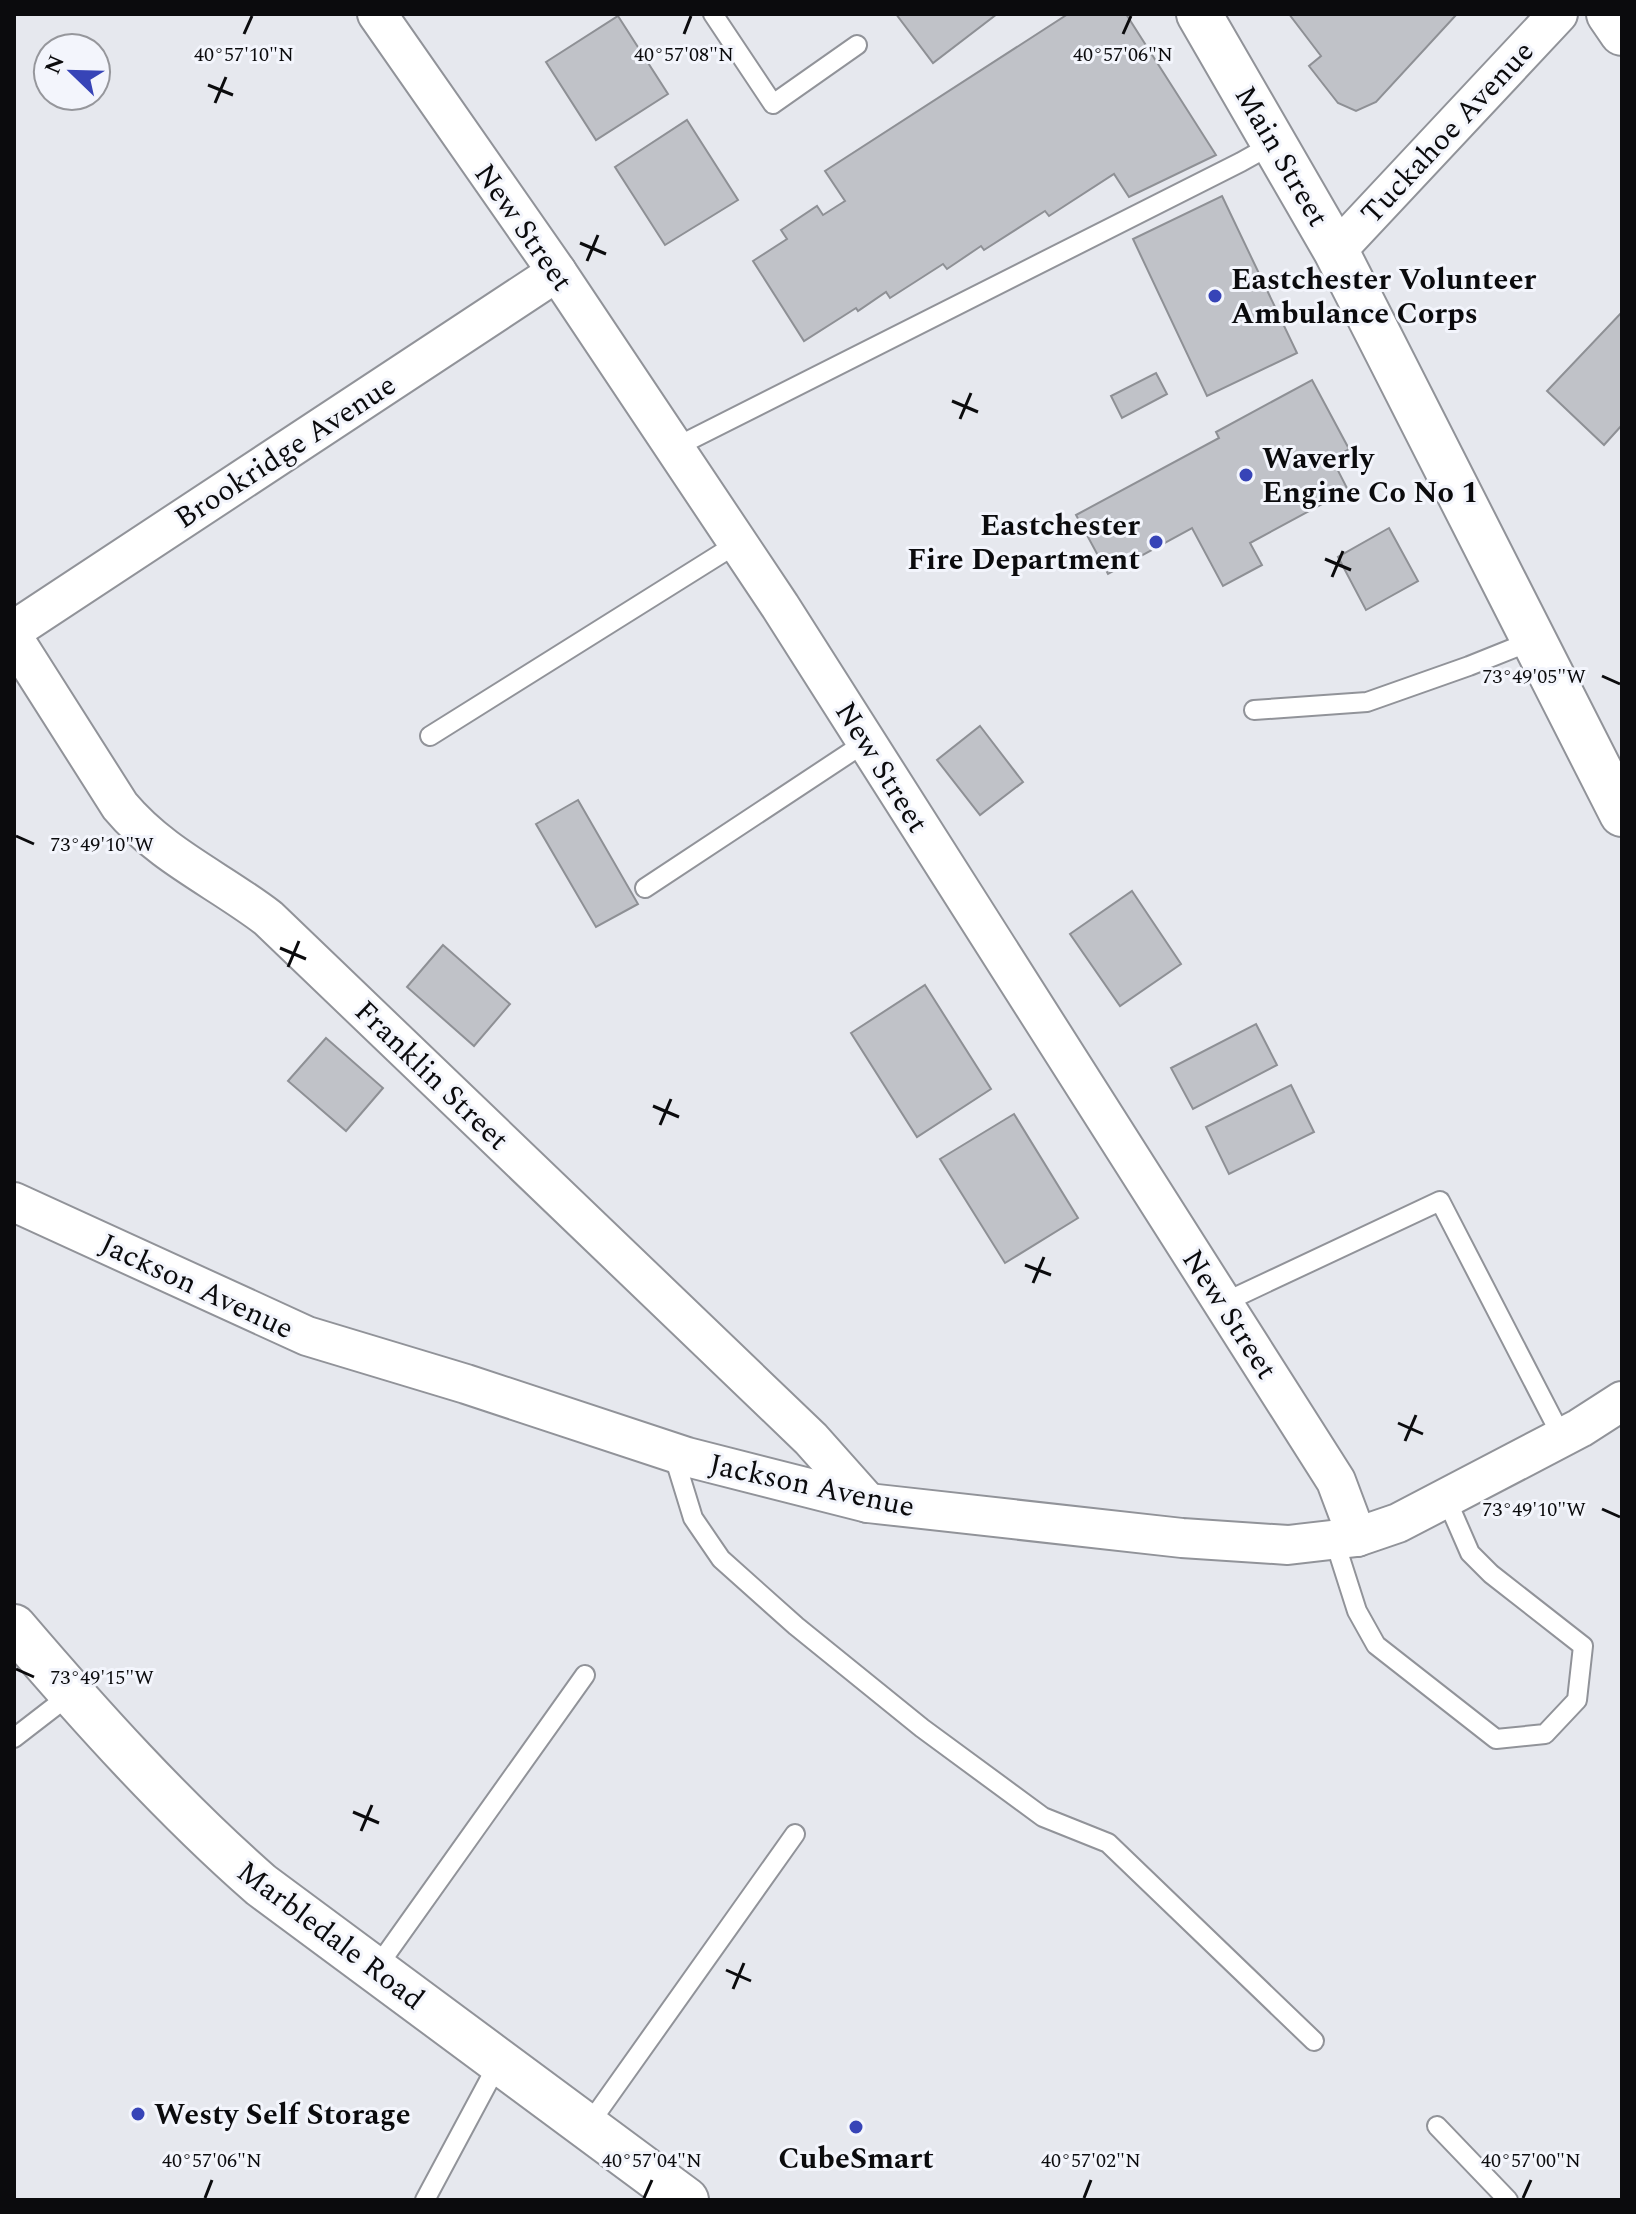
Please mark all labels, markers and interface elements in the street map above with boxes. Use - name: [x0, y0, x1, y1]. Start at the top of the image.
- street label: Tuckahoe Avenue: [1350, 30, 1545, 235]
- north arrow: [32, 32, 112, 112]
- text: 40°57'10"N: [194, 40, 294, 70]
- text: 40°57'08"N: [634, 40, 734, 70]
- text: 40°57'06"N: [1073, 40, 1173, 70]
- text: N: [36, 50, 74, 79]
- street label: Main Street: [1222, 77, 1340, 236]
- street label: New Street: [462, 154, 584, 301]
- place label: Eastchester Volunteer Ambulance Corps: [1231, 257, 1537, 337]
- marker: Eastchester Volunteer Ambulance Corps: [1206, 287, 1224, 305]
- street label: Brookridge Avenue: [166, 363, 405, 541]
- place label: Waverly Engine Co No 1: [1262, 436, 1478, 516]
- marker: Waverly Engine Co No 1: [1237, 466, 1255, 484]
- place label: Eastchester Fire Department: [907, 503, 1140, 583]
- marker: Eastchester Fire Department: [1147, 533, 1165, 551]
- text: 73°49'05"W: [1482, 662, 1586, 692]
- street label: New Street: [823, 693, 940, 842]
- text: 73°49'10"W: [50, 830, 154, 860]
- street label: Franklin Street: [343, 990, 519, 1162]
- street label: Jackson Avenue: [92, 1222, 301, 1352]
- street label: New Street: [1170, 1240, 1289, 1389]
- street label: Jackson Avenue: [705, 1442, 919, 1530]
- text: 73°49'10"W: [1482, 1495, 1586, 1525]
- text: 73°49'15"W: [50, 1663, 154, 1693]
- street label: Marbledale Road: [227, 1850, 434, 2022]
- place label: Westy Self Storage: [154, 2092, 411, 2138]
- marker: Westy Self Storage: [129, 2105, 147, 2123]
- marker: CubeSmart: [847, 2118, 865, 2136]
- place label: CubeSmart: [778, 2136, 934, 2182]
- text: 40°57'06"N: [162, 2146, 262, 2176]
- text: 40°57'04"N: [602, 2146, 702, 2176]
- text: 40°57'02"N: [1041, 2146, 1141, 2176]
- text: 40°57'00"N: [1481, 2146, 1581, 2176]

